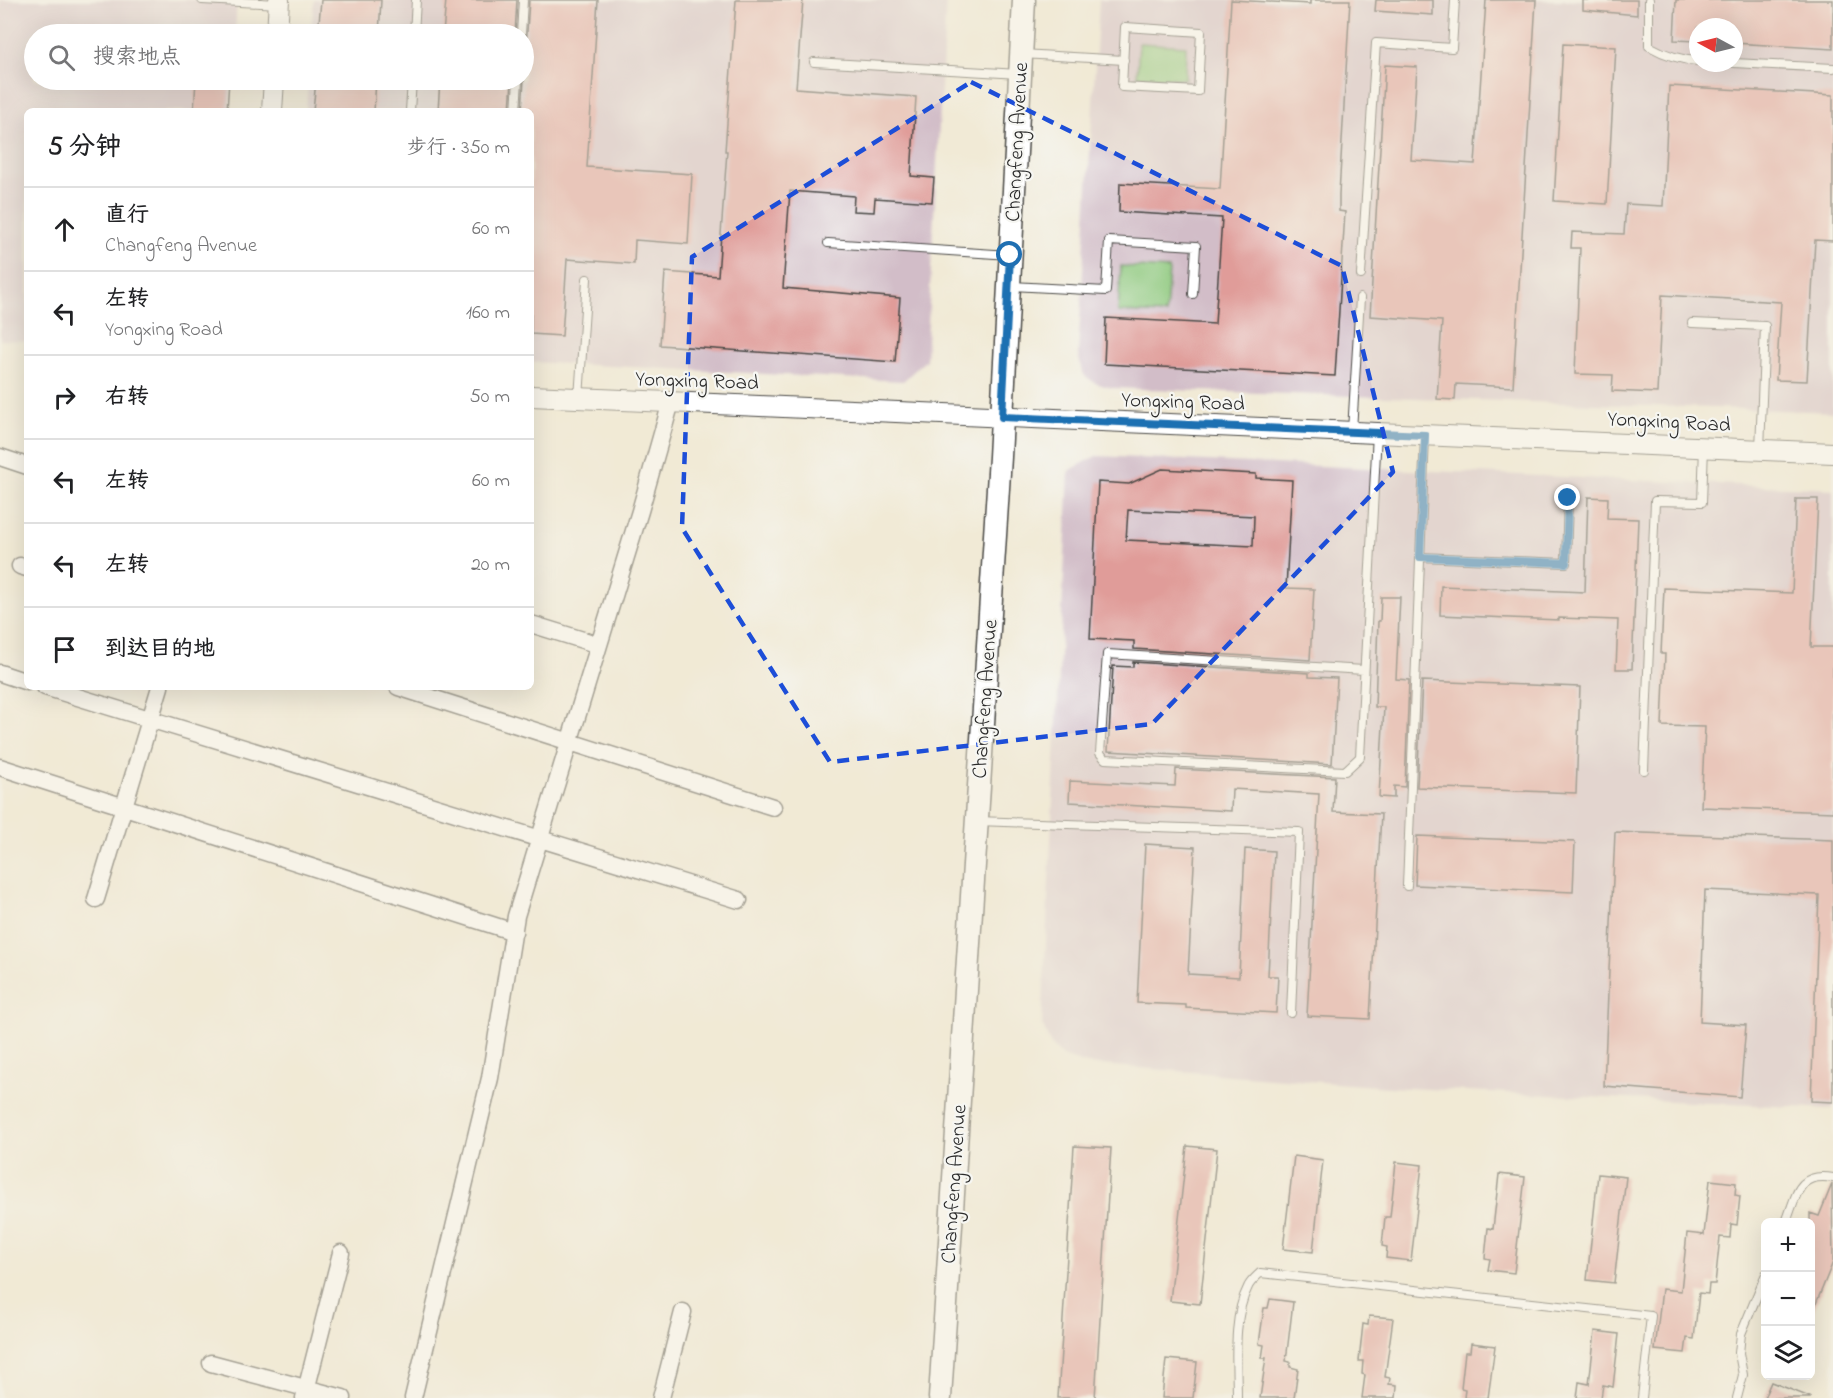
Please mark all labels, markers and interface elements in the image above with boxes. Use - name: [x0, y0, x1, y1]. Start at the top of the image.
- north arrow: [1689, 18, 1743, 72]
- search box: [24, 24, 534, 90]
- icon: search: [45, 41, 78, 74]
- text: 搜索地点: [93, 42, 181, 74]
- street label: Changfeng Avenue: [999, 61, 1039, 223]
- text: 5 分钟: [48, 129, 121, 167]
- text: 步行 · 350 m: [407, 134, 510, 163]
- text: 直行: [105, 200, 149, 232]
- icon: ahead: [48, 213, 81, 246]
- text: 60 m: [472, 215, 510, 244]
- text: Changfeng Avenue: [105, 232, 257, 261]
- route start: [996, 241, 1022, 267]
- text: 左转: [105, 284, 149, 316]
- icon: left: [48, 297, 81, 330]
- text: 160 m: [466, 299, 510, 328]
- text: Yongxing Road: [105, 316, 223, 345]
- street label: Yongxing Road: [635, 365, 759, 401]
- icon: right: [48, 381, 81, 414]
- text: 右转: [105, 382, 149, 414]
- text: 50 m: [469, 383, 510, 412]
- street label: Yongxing Road: [1121, 386, 1245, 422]
- street label: Yongxing Road: [1606, 405, 1732, 443]
- icon: left: [48, 465, 81, 498]
- text: 左转: [105, 466, 149, 498]
- text: 60 m: [472, 467, 510, 496]
- route end: [1554, 484, 1580, 510]
- icon: left: [48, 549, 81, 582]
- text: 左转: [105, 550, 149, 582]
- text: 20 m: [471, 551, 510, 580]
- street label: Changfeng Avenue: [965, 618, 1009, 780]
- icon: arrive: [48, 633, 81, 666]
- text: 到达目的地: [105, 634, 215, 666]
- street label: Changfeng Avenue: [934, 1103, 978, 1265]
- map controls: [1761, 1218, 1815, 1380]
- button: +: [1761, 1218, 1815, 1272]
- button: −: [1761, 1272, 1815, 1326]
- button: layers: [1761, 1326, 1815, 1380]

